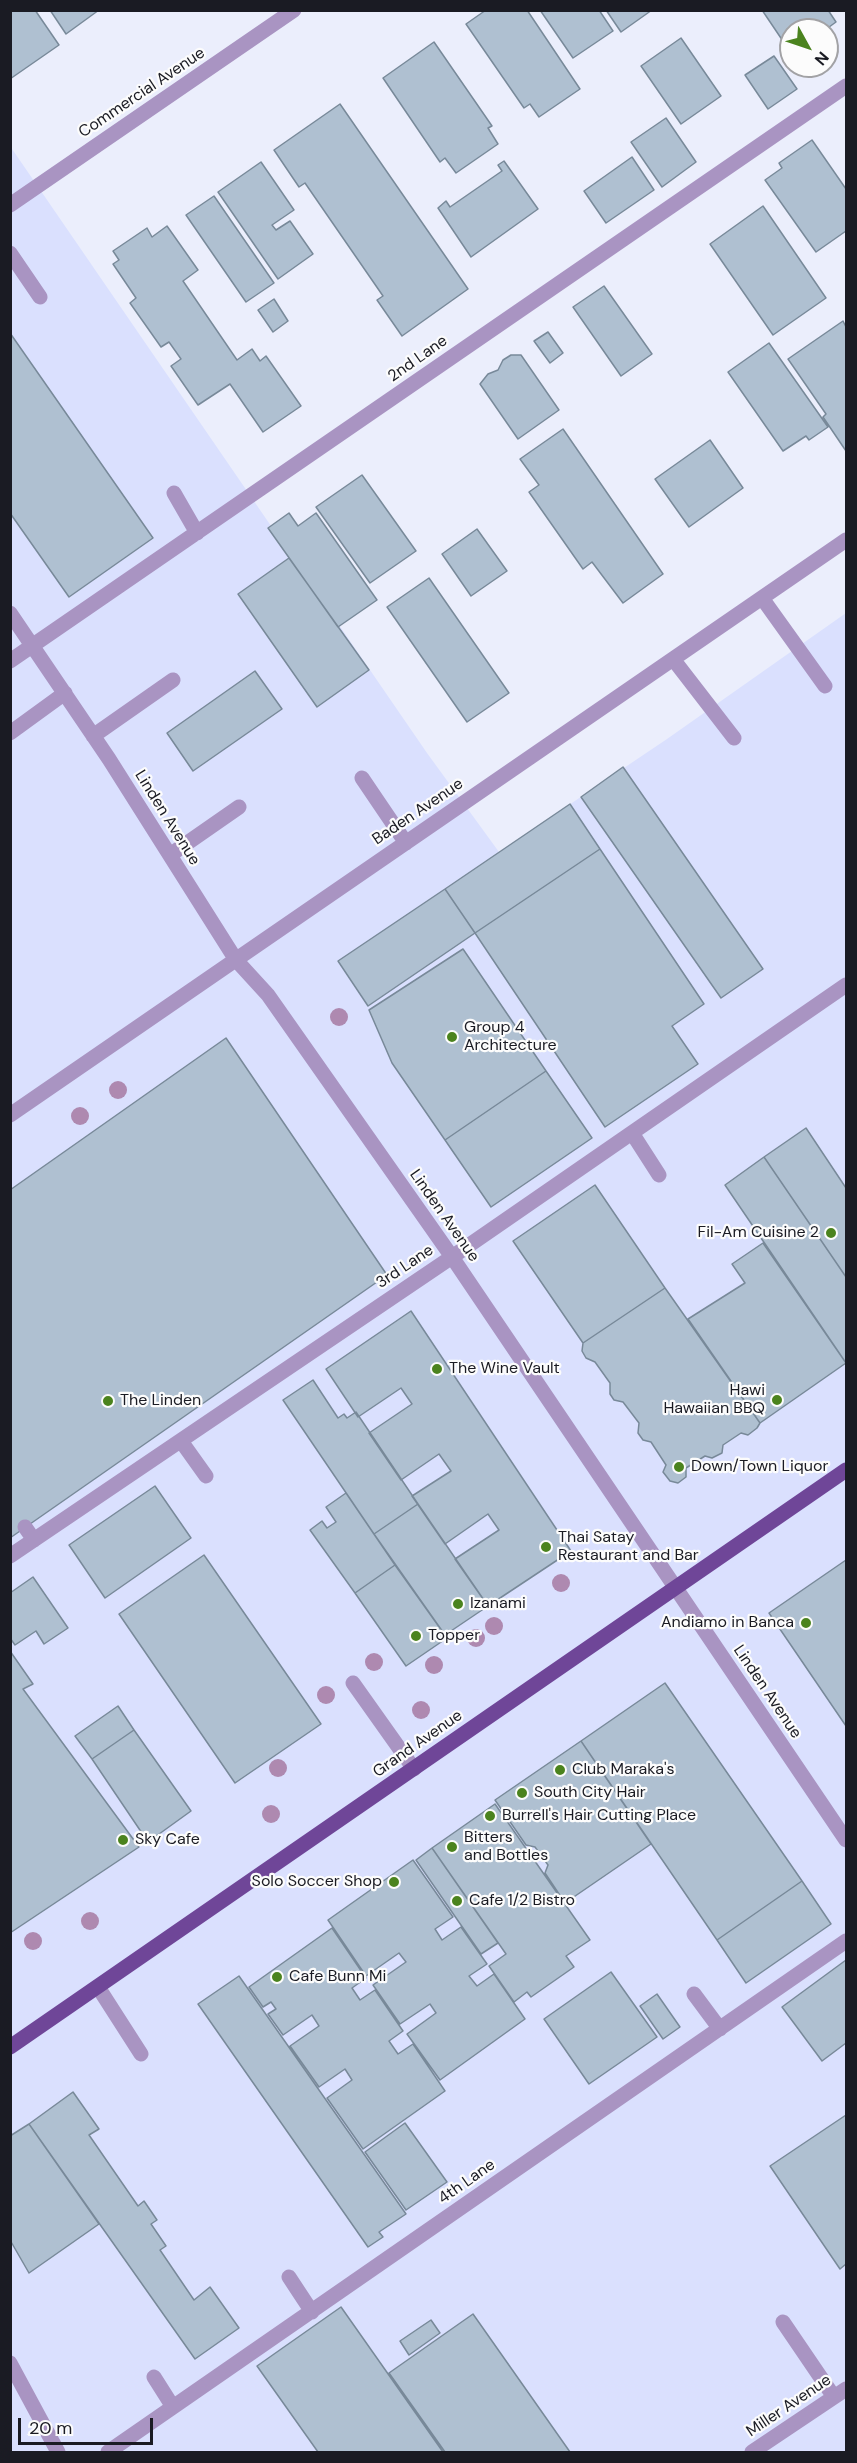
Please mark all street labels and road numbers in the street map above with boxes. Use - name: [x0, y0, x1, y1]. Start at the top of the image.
- street label: Commercial Avenue: [75, 44, 209, 142]
- street label: 2nd Lane: [385, 332, 451, 386]
- street label: Linden Avenue: [130, 767, 204, 869]
- street label: Baden Avenue: [369, 775, 467, 849]
- street label: Linden Avenue: [405, 1166, 483, 1266]
- street label: 3rd Lane: [373, 1241, 437, 1293]
- street label: Linden Avenue: [729, 1642, 805, 1742]
- street label: Grand Avenue: [370, 1706, 466, 1782]
- street label: 4th Lane: [435, 2156, 499, 2208]
- street label: Miller Avenue: [743, 2371, 835, 2441]

